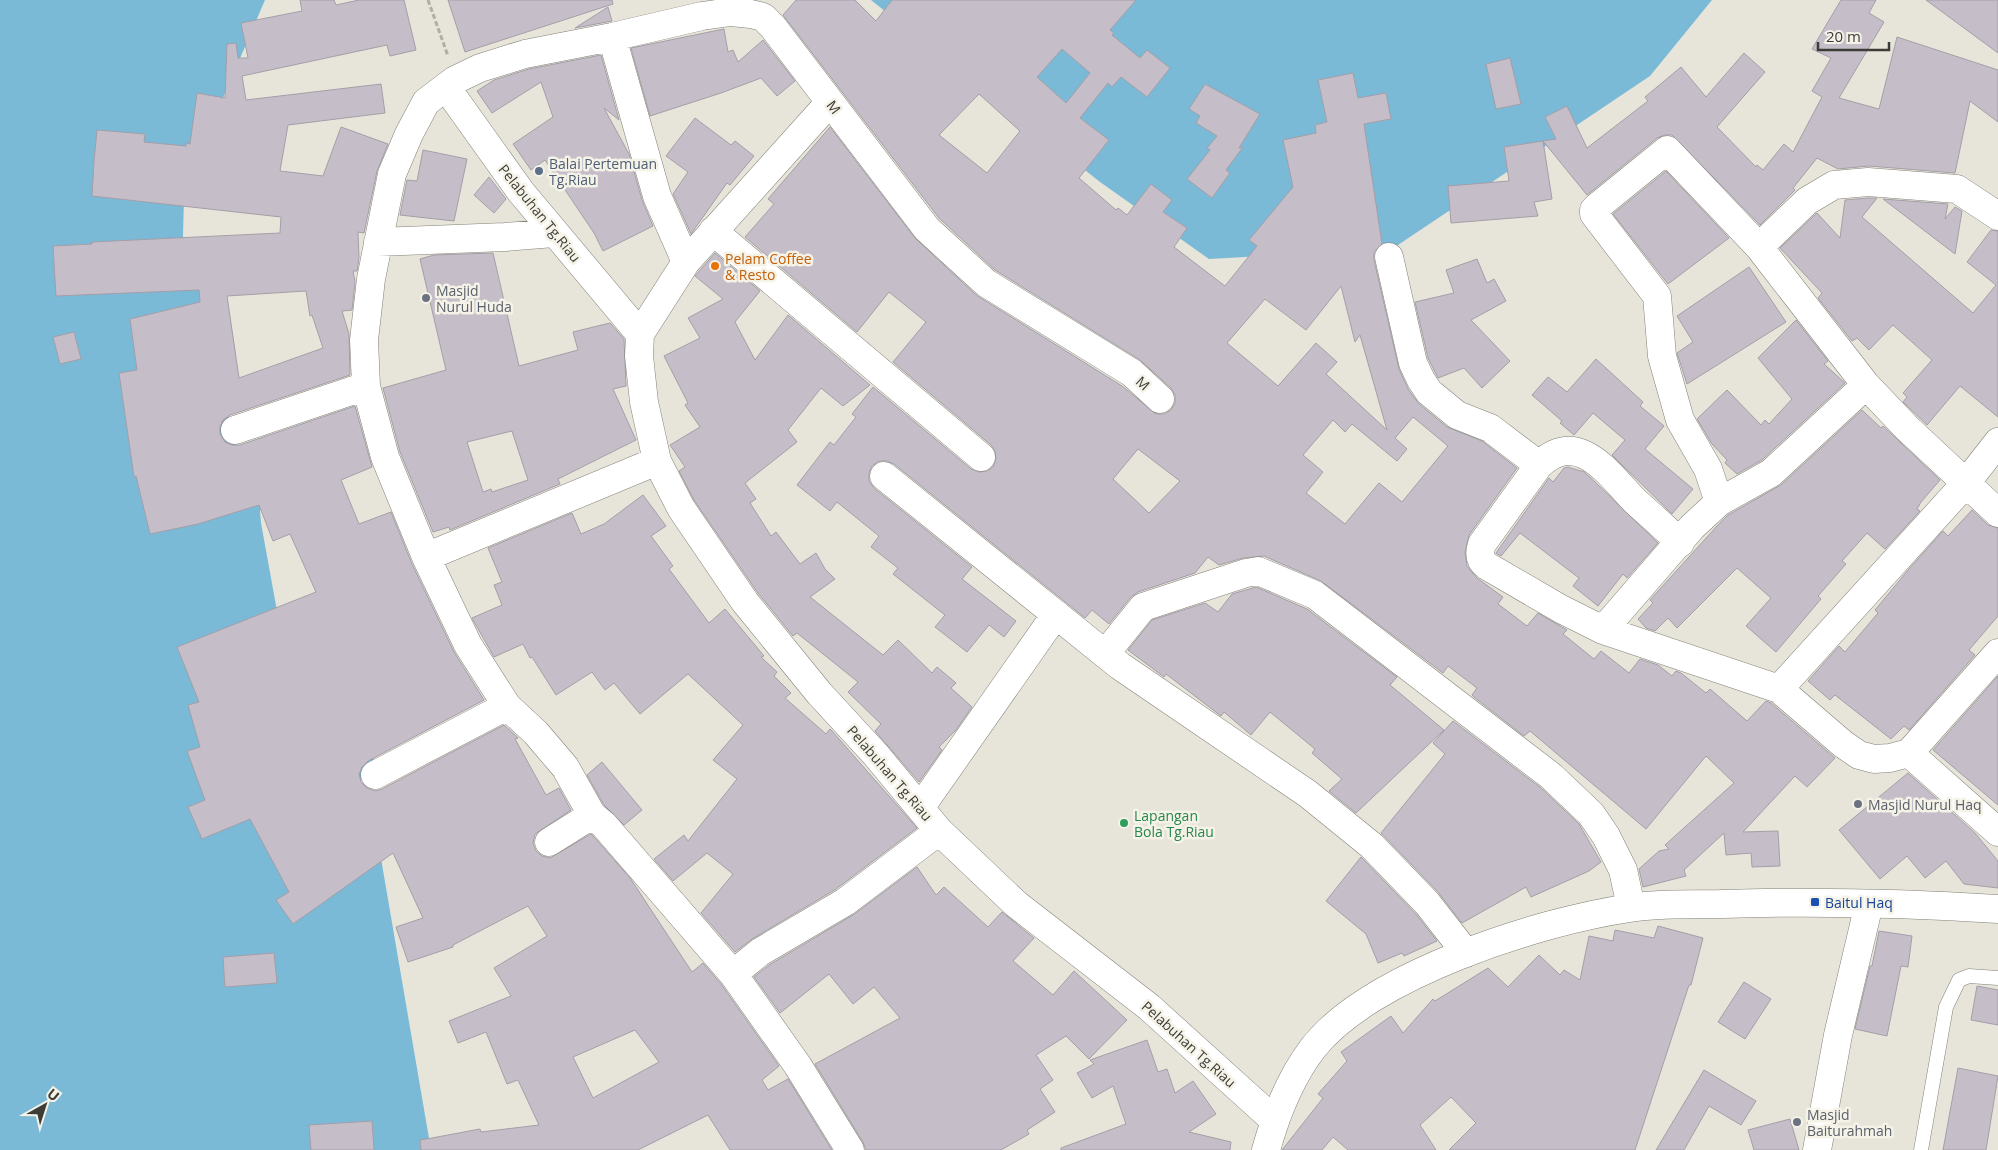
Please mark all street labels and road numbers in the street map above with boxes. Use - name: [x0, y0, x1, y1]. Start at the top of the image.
- street label: M: [823, 96, 845, 118]
- street label: Pelabuhan Tg.Riau: [495, 160, 585, 266]
- street label: M: [1132, 372, 1154, 394]
- street label: Pelabuhan Tg.Riau: [843, 721, 937, 825]
- street label: Pelabuhan Tg.Riau: [1138, 996, 1240, 1092]

